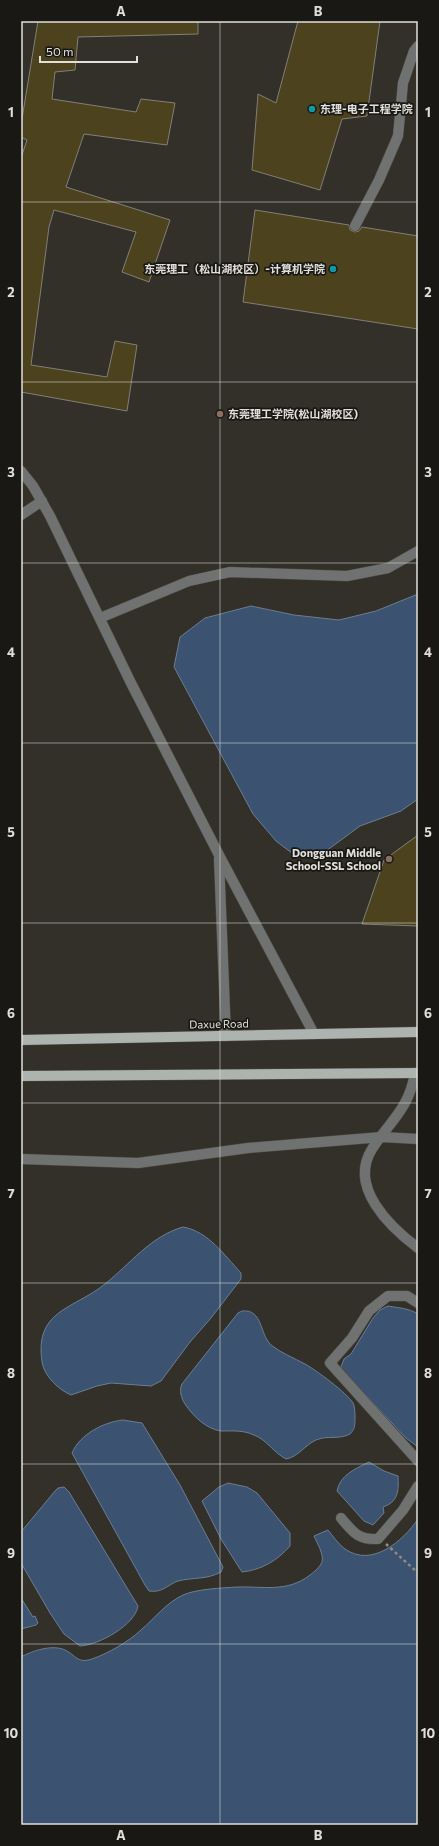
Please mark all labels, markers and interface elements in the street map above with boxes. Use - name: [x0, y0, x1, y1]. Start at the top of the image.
- text: A: [116, 3, 126, 19]
- text: B: [314, 3, 323, 19]
- scale bar: [40, 38, 137, 64]
- text: 50 m: [46, 44, 74, 58]
- place label: 东理-电子工程学院: [320, 102, 413, 115]
- text: 1: [8, 104, 14, 120]
- marker: 东理-电子工程学院: [307, 104, 317, 114]
- text: 1: [425, 104, 431, 120]
- place label: 东莞理工（松山湖校区）-计算机学院: [144, 262, 325, 275]
- marker: 东莞理工（松山湖校区）-计算机学院: [328, 264, 338, 274]
- text: 2: [7, 284, 15, 300]
- text: 2: [424, 284, 432, 300]
- place label: 东莞理工学院(松山湖校区): [228, 407, 359, 420]
- marker: 东莞理工学院(松山湖校区): [215, 409, 225, 419]
- text: 3: [7, 464, 15, 480]
- text: 3: [424, 464, 432, 480]
- text: 4: [7, 644, 15, 660]
- text: 4: [424, 644, 432, 660]
- text: 5: [7, 824, 15, 840]
- text: 5: [424, 824, 432, 840]
- place label: Dongguan Middle School-SSL School: [286, 846, 381, 872]
- marker: Dongguan Middle School-SSL School: [384, 854, 394, 864]
- text: 6: [7, 1005, 15, 1021]
- text: 6: [424, 1005, 432, 1021]
- street label: Daxue Road: [189, 1016, 249, 1031]
- text: 7: [7, 1185, 15, 1201]
- text: 7: [424, 1185, 432, 1201]
- text: 8: [7, 1365, 15, 1381]
- text: 8: [424, 1365, 432, 1381]
- text: 9: [7, 1545, 15, 1561]
- text: 9: [424, 1545, 432, 1561]
- text: 10: [4, 1725, 19, 1741]
- text: 10: [421, 1725, 436, 1741]
- text: A: [116, 1827, 126, 1843]
- text: B: [314, 1827, 323, 1843]

